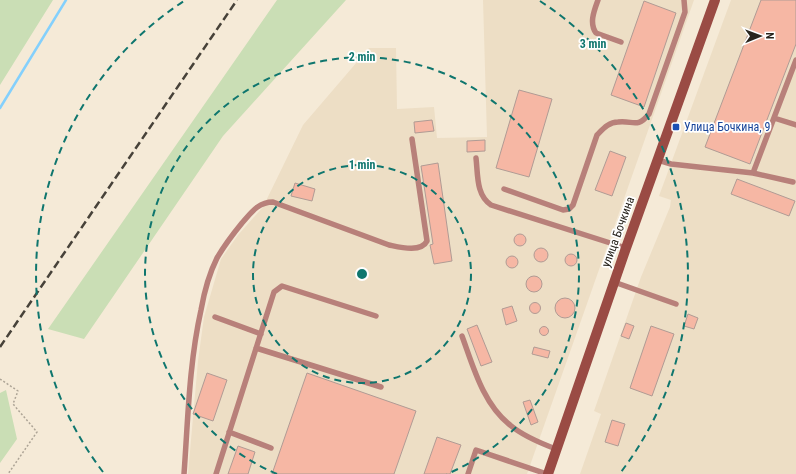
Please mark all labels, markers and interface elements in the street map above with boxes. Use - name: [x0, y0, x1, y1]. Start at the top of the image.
- north arrow: [740, 16, 780, 56]
- text: N: [763, 32, 776, 40]
- text: 3 min: [580, 37, 606, 51]
- text: 2 min: [349, 50, 375, 64]
- place label: Улица Бочкина, 9: [684, 120, 770, 134]
- marker: Улица Бочкина, 9: [671, 122, 681, 132]
- text: 1 min: [349, 158, 375, 172]
- street label: улица Бочкина: [599, 195, 637, 269]
- centre of rings: [355, 267, 369, 281]

